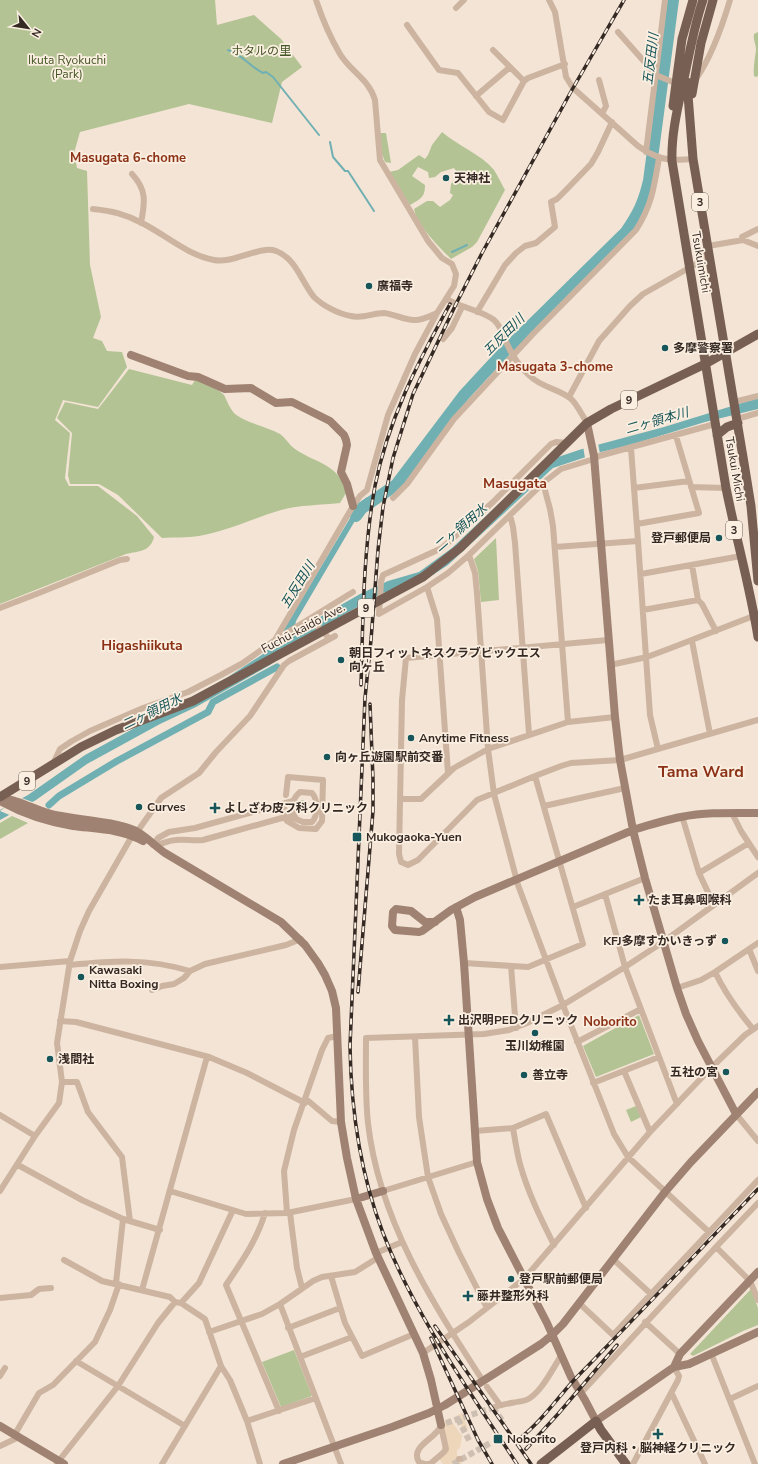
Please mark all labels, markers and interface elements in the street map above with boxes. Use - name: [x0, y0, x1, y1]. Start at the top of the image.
- north arrow: [8, 8, 48, 48]
- text: N: [28, 25, 45, 40]
- water label: 五反田川: [639, 30, 663, 86]
- park label: ホタルの里: [231, 43, 291, 59]
- park label: Ikuta Ryokuchi (Park): [28, 52, 106, 82]
- district label: Masugata 6-chome: [70, 149, 186, 167]
- place label: 天神社: [454, 170, 490, 186]
- marker: 天神社: [441, 173, 451, 183]
- road number: 3: [692, 193, 708, 211]
- street label: Tsukuimichi: [688, 230, 714, 294]
- place label: 廣福寺: [377, 278, 413, 294]
- marker: 廣福寺: [364, 281, 374, 291]
- water label: 五反田川: [479, 309, 530, 360]
- place label: 多摩警察署: [673, 340, 733, 356]
- marker: 多摩警察署: [660, 343, 670, 353]
- district label: Masugata 3-chome: [497, 358, 613, 376]
- road number: 9: [621, 391, 637, 409]
- water label: 二ヶ領本川: [623, 403, 693, 439]
- street label: Tsukui Michi: [721, 435, 749, 503]
- district label: Masugata: [483, 474, 547, 493]
- water label: 二ヶ領用水: [431, 499, 493, 556]
- road number: 3: [726, 521, 742, 539]
- place label: 登戸郵便局: [651, 530, 711, 546]
- marker: 登戸郵便局: [714, 533, 724, 543]
- water label: 五反田川: [277, 556, 320, 612]
- street label: Fuchū-kaidō Ave.: [258, 599, 348, 657]
- road number: 9: [358, 599, 374, 617]
- district label: Higashiikuta: [101, 636, 183, 655]
- place label: 朝日フィットネスクラブビックエス 向ヶ丘: [349, 645, 541, 675]
- marker: 朝日フィットネスクラブビックエス 向ヶ丘: [336, 655, 346, 665]
- water label: 二ヶ領用水: [119, 689, 187, 734]
- place label: Anytime Fitness: [419, 730, 509, 746]
- marker: Anytime Fitness: [406, 733, 416, 743]
- place label: 向ヶ丘遊園駅前交番: [335, 749, 444, 765]
- marker: 向ヶ丘遊園駅前交番: [322, 752, 332, 762]
- district label: Tama Ward: [658, 761, 744, 783]
- road number: 9: [19, 772, 35, 790]
- place label: Curves: [147, 799, 186, 815]
- place label: よしざわ皮フ科クリニック: [224, 800, 368, 816]
- marker: Curves: [134, 802, 144, 812]
- marker: よしざわ皮フ科クリニック: [209, 802, 221, 814]
- place label: Mukogaoka-Yuen: [366, 829, 462, 845]
- marker: Mukogaoka-Yuen: [351, 831, 363, 843]
- place label: たま耳鼻咽喉科: [648, 892, 732, 908]
- marker: たま耳鼻咽喉科: [633, 894, 645, 906]
- place label: KFJ多摩すかいきっず: [603, 933, 717, 949]
- marker: KFJ多摩すかいきっず: [720, 936, 730, 946]
- place label: Kawasaki Nitta Boxing: [89, 962, 159, 992]
- marker: Kawasaki Nitta Boxing: [76, 972, 86, 982]
- place label: 出沢明PEDクリニック: [458, 1012, 578, 1028]
- district label: Noborito: [583, 1013, 637, 1031]
- marker: 出沢明PEDクリニック: [443, 1014, 455, 1026]
- marker: 玉川幼稚園: [530, 1028, 540, 1038]
- place label: 玉川幼稚園: [505, 1038, 565, 1054]
- place label: 浅間社: [58, 1051, 94, 1067]
- marker: 浅間社: [45, 1054, 55, 1064]
- place label: 五社の宮: [670, 1064, 718, 1080]
- place label: 善立寺: [532, 1067, 568, 1083]
- marker: 五社の宮: [721, 1067, 731, 1077]
- marker: 善立寺: [519, 1070, 529, 1080]
- place label: 登戸駅前郵便局: [519, 1271, 603, 1287]
- marker: 登戸駅前郵便局: [506, 1274, 516, 1284]
- place label: 藤井整形外科: [477, 1288, 549, 1304]
- marker: 藤井整形外科: [462, 1290, 474, 1302]
- marker: 登戸内科・脳神経クリニック: [652, 1428, 664, 1440]
- place label: Noborito: [507, 1431, 556, 1447]
- marker: Noborito: [492, 1433, 504, 1445]
- place label: 登戸内科・脳神経クリニック: [580, 1440, 736, 1456]

